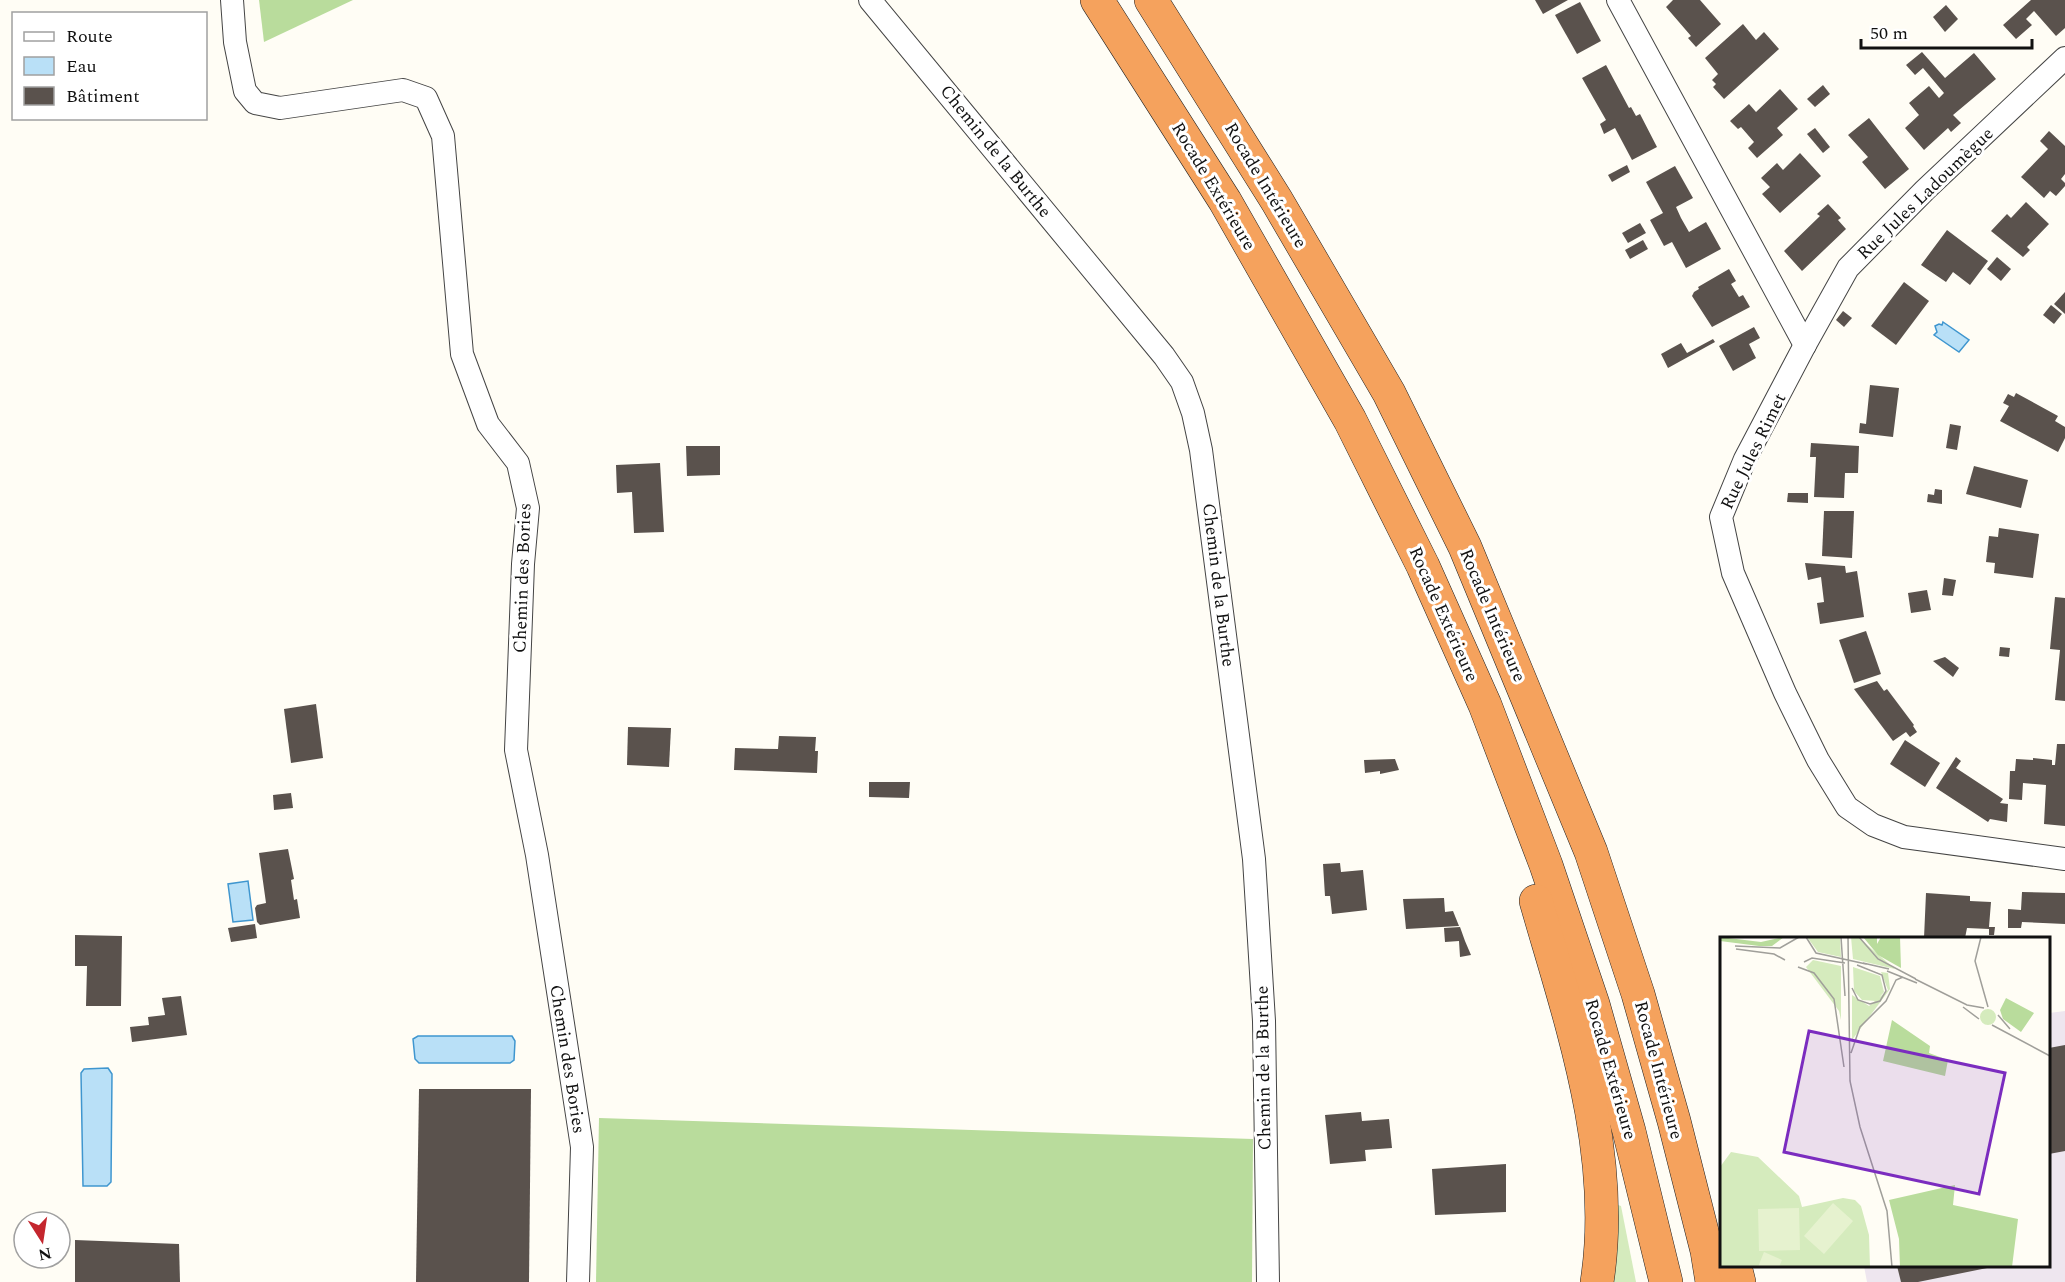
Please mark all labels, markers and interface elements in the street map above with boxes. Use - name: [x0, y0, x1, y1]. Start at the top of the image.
- legend: [12, 12, 207, 120]
- scale bar: [1861, 12, 2032, 50]
- text: 50 m: [1870, 20, 1908, 47]
- text: Route: [66, 23, 113, 50]
- text: Eau: [66, 53, 97, 80]
- street label: Chemin de la Burthe: [933, 79, 1058, 224]
- text: Bâtiment: [66, 83, 140, 110]
- street label: Rocade Extérieure: [1165, 117, 1263, 256]
- street label: Rocade Intérieure: [1217, 117, 1314, 253]
- street label: Rue Jules Ladoumègue: [1851, 121, 2000, 266]
- street label: Rue Jules Rimet: [1714, 388, 1793, 514]
- street label: Chemin des Bories: [506, 502, 539, 654]
- street label: Chemin de la Burthe: [1195, 502, 1242, 668]
- street label: Rocade Extérieure: [1402, 542, 1485, 686]
- street label: Rocade Intérieure: [1452, 544, 1533, 686]
- inset map: [1720, 937, 2050, 1267]
- street label: Chemin des Bories: [542, 983, 593, 1135]
- street label: Chemin de la Burthe: [1249, 985, 1278, 1151]
- street label: Rocade Extérieure: [1577, 995, 1644, 1143]
- street label: Rocade Intérieure: [1627, 998, 1690, 1142]
- north arrow: [12, 1210, 72, 1270]
- text: N: [36, 1241, 54, 1267]

